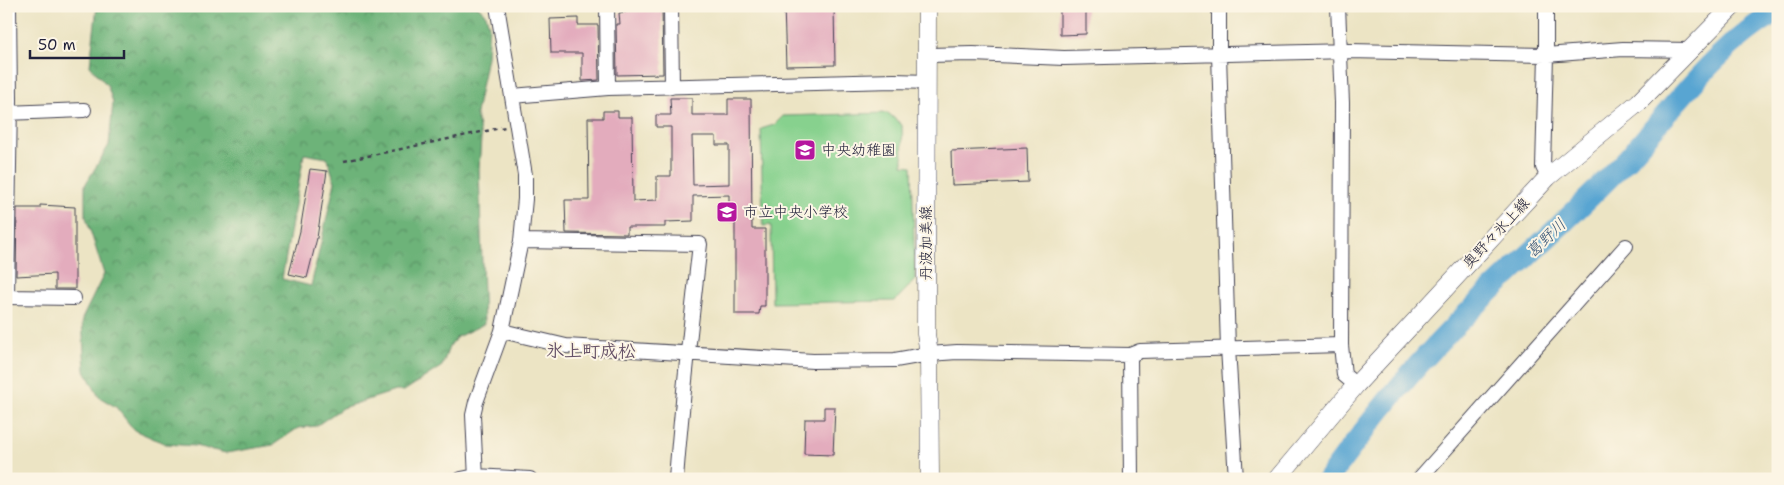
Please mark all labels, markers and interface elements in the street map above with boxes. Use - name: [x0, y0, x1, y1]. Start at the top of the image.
- scale bar: [30, 28, 124, 60]
- text: 50 m: [38, 35, 76, 55]
- school or university icon: 中央幼稚園: [793, 138, 817, 162]
- place label: 中央幼稚園: [821, 140, 896, 160]
- street label: 奥野々氷上線: [1458, 193, 1534, 273]
- school or university icon: 市立中央小学校: [715, 200, 739, 224]
- place label: 市立中央小学校: [743, 202, 848, 222]
- street label: 丹波加美線: [916, 205, 936, 281]
- water label: 葛野川: [1521, 214, 1571, 262]
- district label: 氷上町成松: [546, 339, 636, 363]

